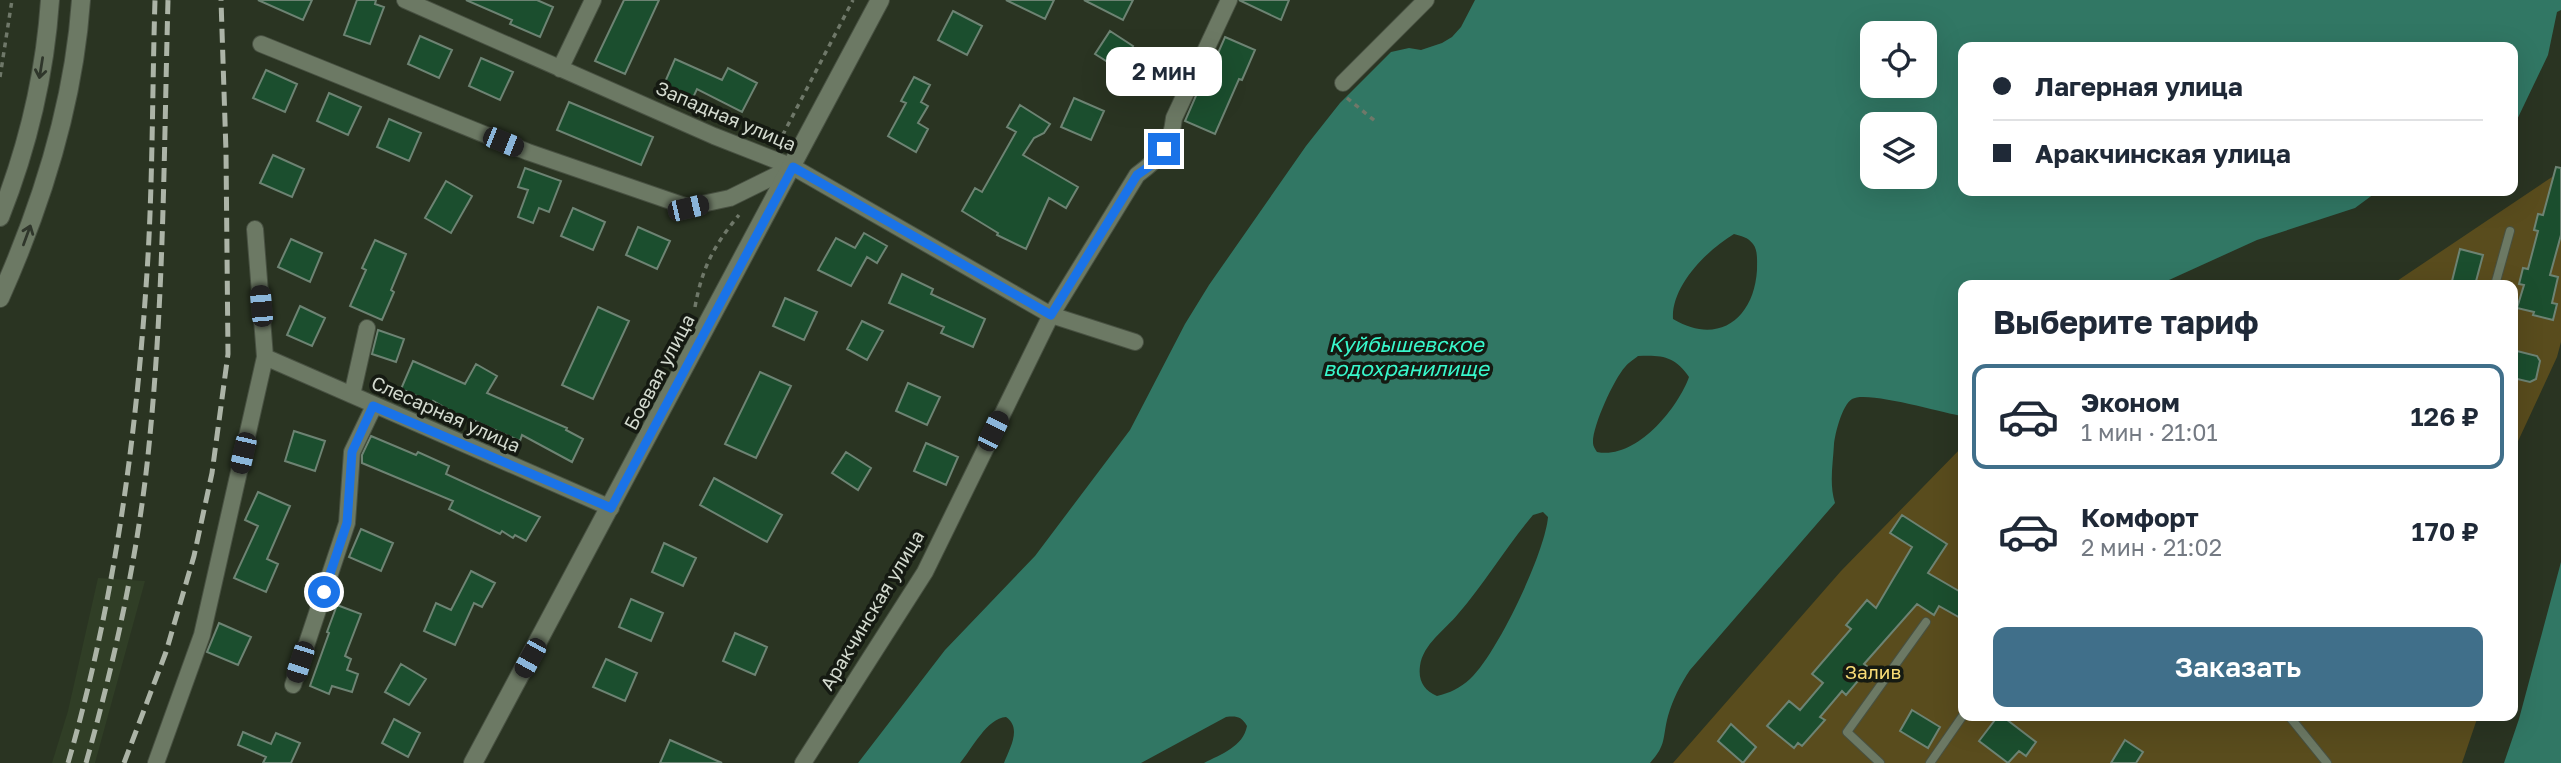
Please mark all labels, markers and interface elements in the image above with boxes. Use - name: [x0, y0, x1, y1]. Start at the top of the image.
- map controls: [1860, 21, 1937, 189]
- button: locate: [1860, 21, 1937, 98]
- callout: 2 мин: [1106, 47, 1222, 96]
- one-way arrow: [34, 56, 47, 78]
- text: 2 мин: [1132, 57, 1196, 85]
- text: Лагерная улица: [2035, 71, 2243, 102]
- street label: Западная улица: [653, 76, 800, 155]
- button: layers: [1860, 112, 1937, 189]
- car: [480, 124, 527, 160]
- route end: [1148, 133, 1180, 165]
- text: Аракчинская улица: [2035, 138, 2291, 169]
- car: [666, 193, 711, 223]
- one-way arrow: [22, 225, 34, 247]
- car: [249, 284, 274, 328]
- text: Выберите тариф: [1993, 303, 2259, 341]
- street label: Боевая улица: [618, 310, 699, 434]
- water label: Куйбышевское водохранилище: [1323, 331, 1491, 381]
- street label: Слесарная улица: [368, 370, 524, 457]
- icon: car: [1997, 385, 2060, 448]
- text: Эконом: [2081, 387, 2180, 418]
- text: 126 ₽: [2410, 401, 2479, 432]
- car: [975, 408, 1012, 454]
- text: 1 мин · 21:01: [2081, 418, 2218, 446]
- car: [229, 430, 258, 476]
- icon: car: [1997, 500, 2060, 563]
- text: Комфорт: [2081, 502, 2199, 533]
- text: 170 ₽: [2412, 516, 2479, 547]
- street label: Аракчинская улица: [815, 526, 928, 694]
- text: 2 мин · 21:02: [2081, 533, 2222, 561]
- route start: [308, 576, 340, 608]
- button: Заказать: [1993, 627, 2483, 707]
- car: [511, 635, 550, 681]
- car: [284, 639, 317, 685]
- park label: Залив: [1845, 660, 1901, 683]

